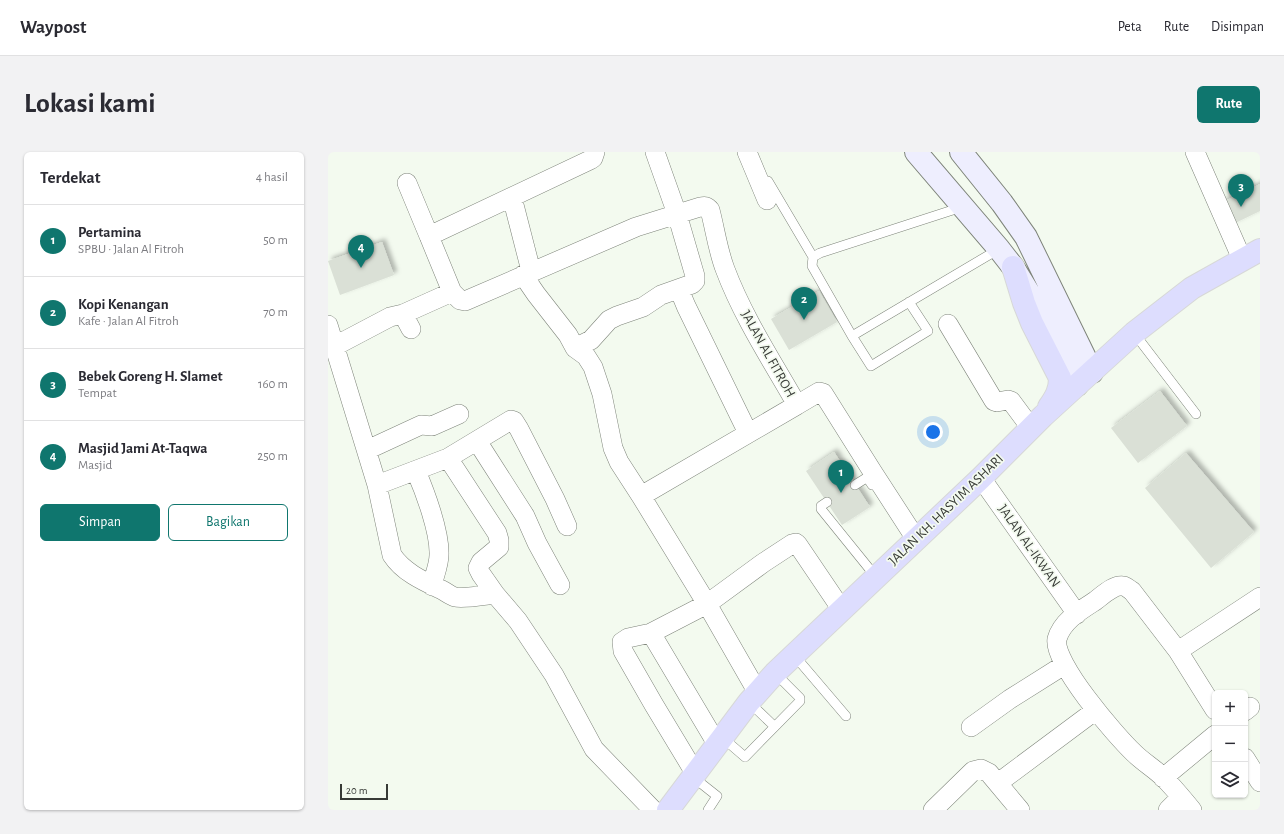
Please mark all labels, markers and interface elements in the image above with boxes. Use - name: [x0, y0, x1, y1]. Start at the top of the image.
- text: Waypost: [20, 18, 87, 37]
- text: Peta: [1118, 20, 1142, 34]
- text: Rute: [1164, 20, 1189, 34]
- text: Disimpan: [1211, 20, 1264, 34]
- button: Rute: [1197, 86, 1260, 123]
- text: Lokasi kami: [24, 90, 156, 118]
- text: Terdekat: [40, 169, 100, 186]
- text: 4 hasil: [256, 171, 288, 184]
- pin: 3: [1228, 174, 1254, 207]
- text: Pertamina: [78, 225, 142, 240]
- text: 1: [51, 234, 55, 247]
- text: 50 m: [263, 234, 288, 247]
- pin: 4: [348, 235, 374, 268]
- text: SPBU · Jalan Al Fitroh: [78, 243, 184, 256]
- pin: 2: [791, 287, 817, 320]
- text: Kopi Kenangan: [78, 297, 169, 312]
- text: 2: [50, 306, 56, 319]
- text: 70 m: [263, 306, 288, 319]
- street label: JALAN AL FITROH: [738, 308, 798, 400]
- text: Kafe · Jalan Al Fitroh: [78, 315, 179, 328]
- text: Bebek Goreng H. Slamet: [78, 369, 223, 384]
- text: 3: [50, 378, 56, 391]
- text: 160 m: [258, 378, 288, 391]
- text: Tempat: [78, 387, 117, 400]
- your location: [923, 422, 943, 442]
- text: Masjid Jami At-Taqwa: [78, 441, 208, 456]
- text: 4: [50, 450, 56, 463]
- text: 250 m: [257, 450, 288, 463]
- street label: JALAN KH. HASYIM ASHARI: [886, 452, 1006, 568]
- text: Masjid: [78, 459, 112, 472]
- pin: 1: [828, 460, 854, 493]
- street label: JALAN AL-IKWAN: [995, 502, 1063, 590]
- button: Simpan: [40, 504, 160, 541]
- button: Bagikan: [168, 504, 288, 541]
- map controls: [1212, 690, 1248, 798]
- button: +: [1212, 690, 1248, 726]
- button: −: [1212, 726, 1248, 762]
- button: layers: [1212, 762, 1248, 798]
- scale bar: [340, 782, 388, 801]
- text: 20 m: [346, 785, 367, 796]

